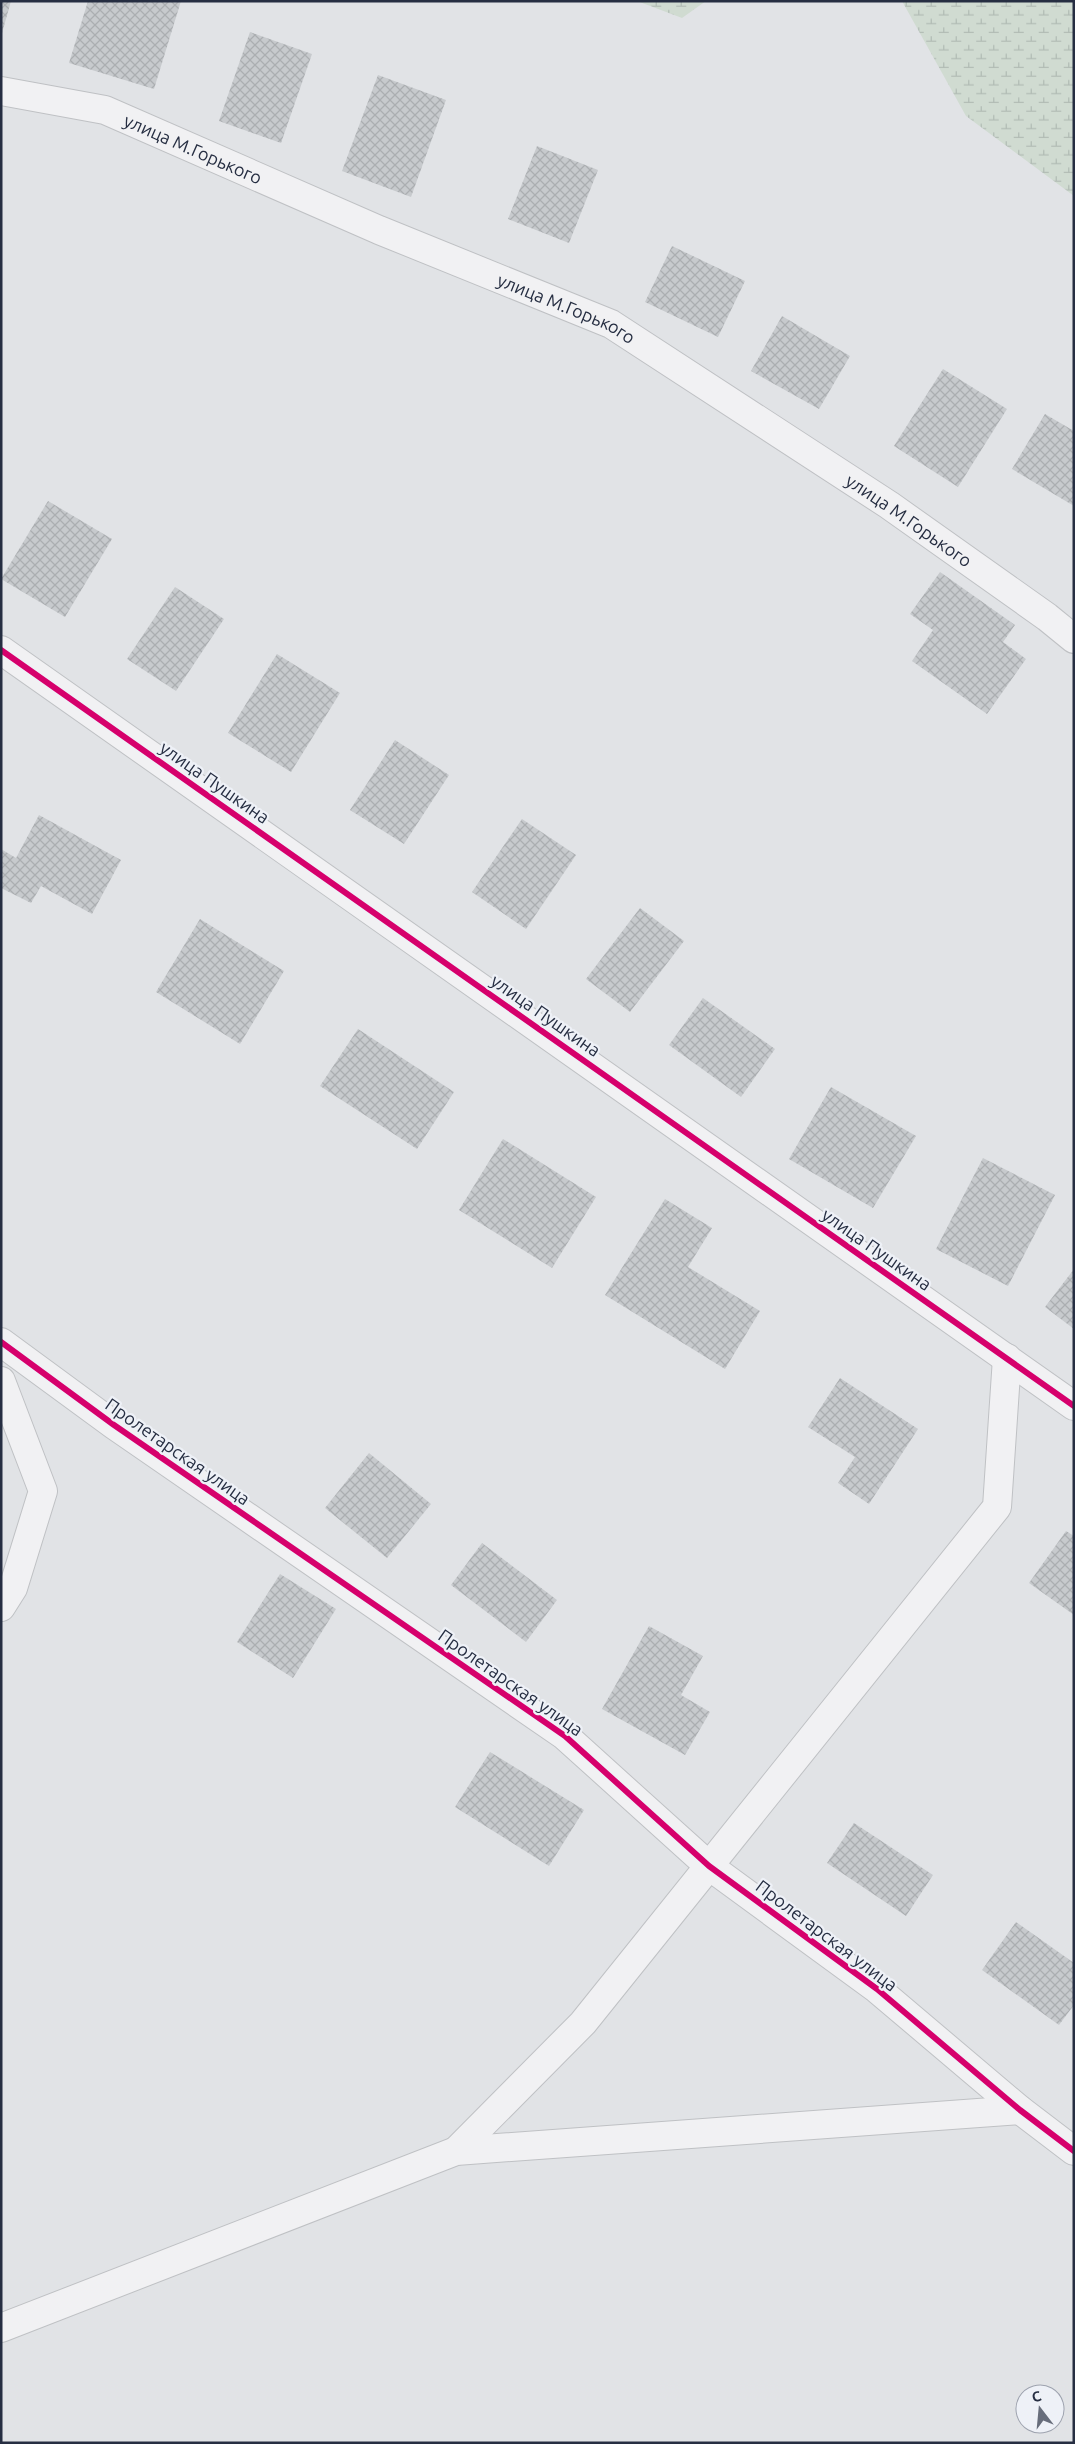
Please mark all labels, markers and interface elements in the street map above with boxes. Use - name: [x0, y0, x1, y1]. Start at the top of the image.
- street label: улица М.Горького: [121, 110, 265, 188]
- street label: улица М.Горького: [495, 269, 639, 347]
- street label: улица М.Горького: [842, 470, 976, 571]
- street label: улица Пушкина: [157, 737, 273, 827]
- street label: улица Пушкина: [488, 970, 604, 1060]
- street label: улица Пушкина: [819, 1204, 935, 1294]
- street label: Пролетарская улица: [102, 1394, 254, 1508]
- street label: Пролетарская улица: [435, 1625, 587, 1739]
- street label: Пролетарская улица: [752, 1875, 902, 1995]
- north arrow: [1015, 2384, 1065, 2434]
- text: С: [1030, 2388, 1043, 2405]

